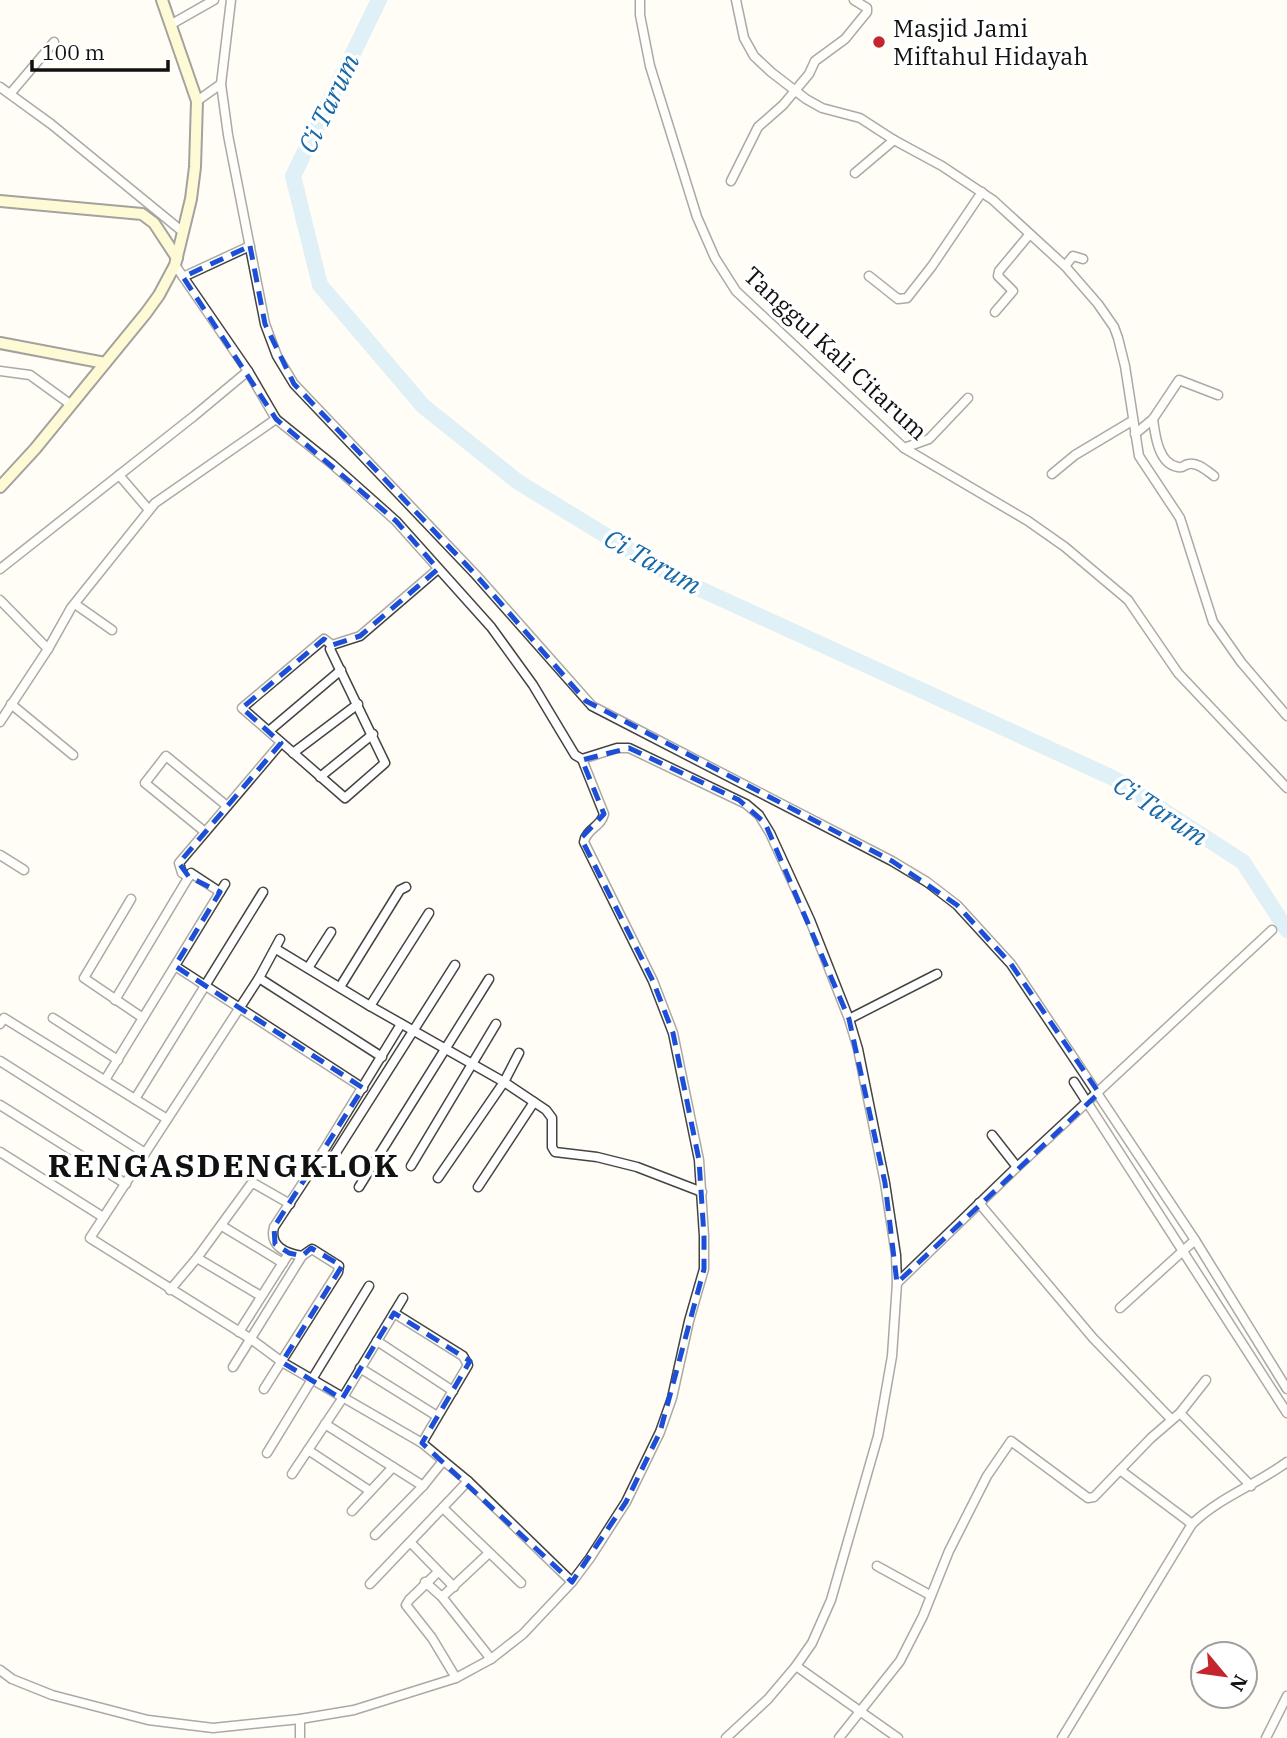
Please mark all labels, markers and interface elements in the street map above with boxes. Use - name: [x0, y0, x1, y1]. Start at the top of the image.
- place label: Masjid Jami Miftahul Hidayah: [893, 12, 1088, 72]
- scale bar: [32, 28, 168, 72]
- marker: Masjid Jami Miftahul Hidayah: [871, 34, 887, 50]
- text: 100 m: [42, 38, 105, 66]
- water label: Ci Tarum: [290, 48, 366, 158]
- street label: Tanggul Kali Citarum: [737, 259, 935, 447]
- water label: Ci Tarum: [598, 520, 708, 602]
- water label: Ci Tarum: [1107, 767, 1215, 853]
- district label: RENGASDENGKLOK: [48, 1144, 400, 1186]
- north arrow: [1189, 1640, 1259, 1710]
- text: N: [1225, 1671, 1253, 1696]

